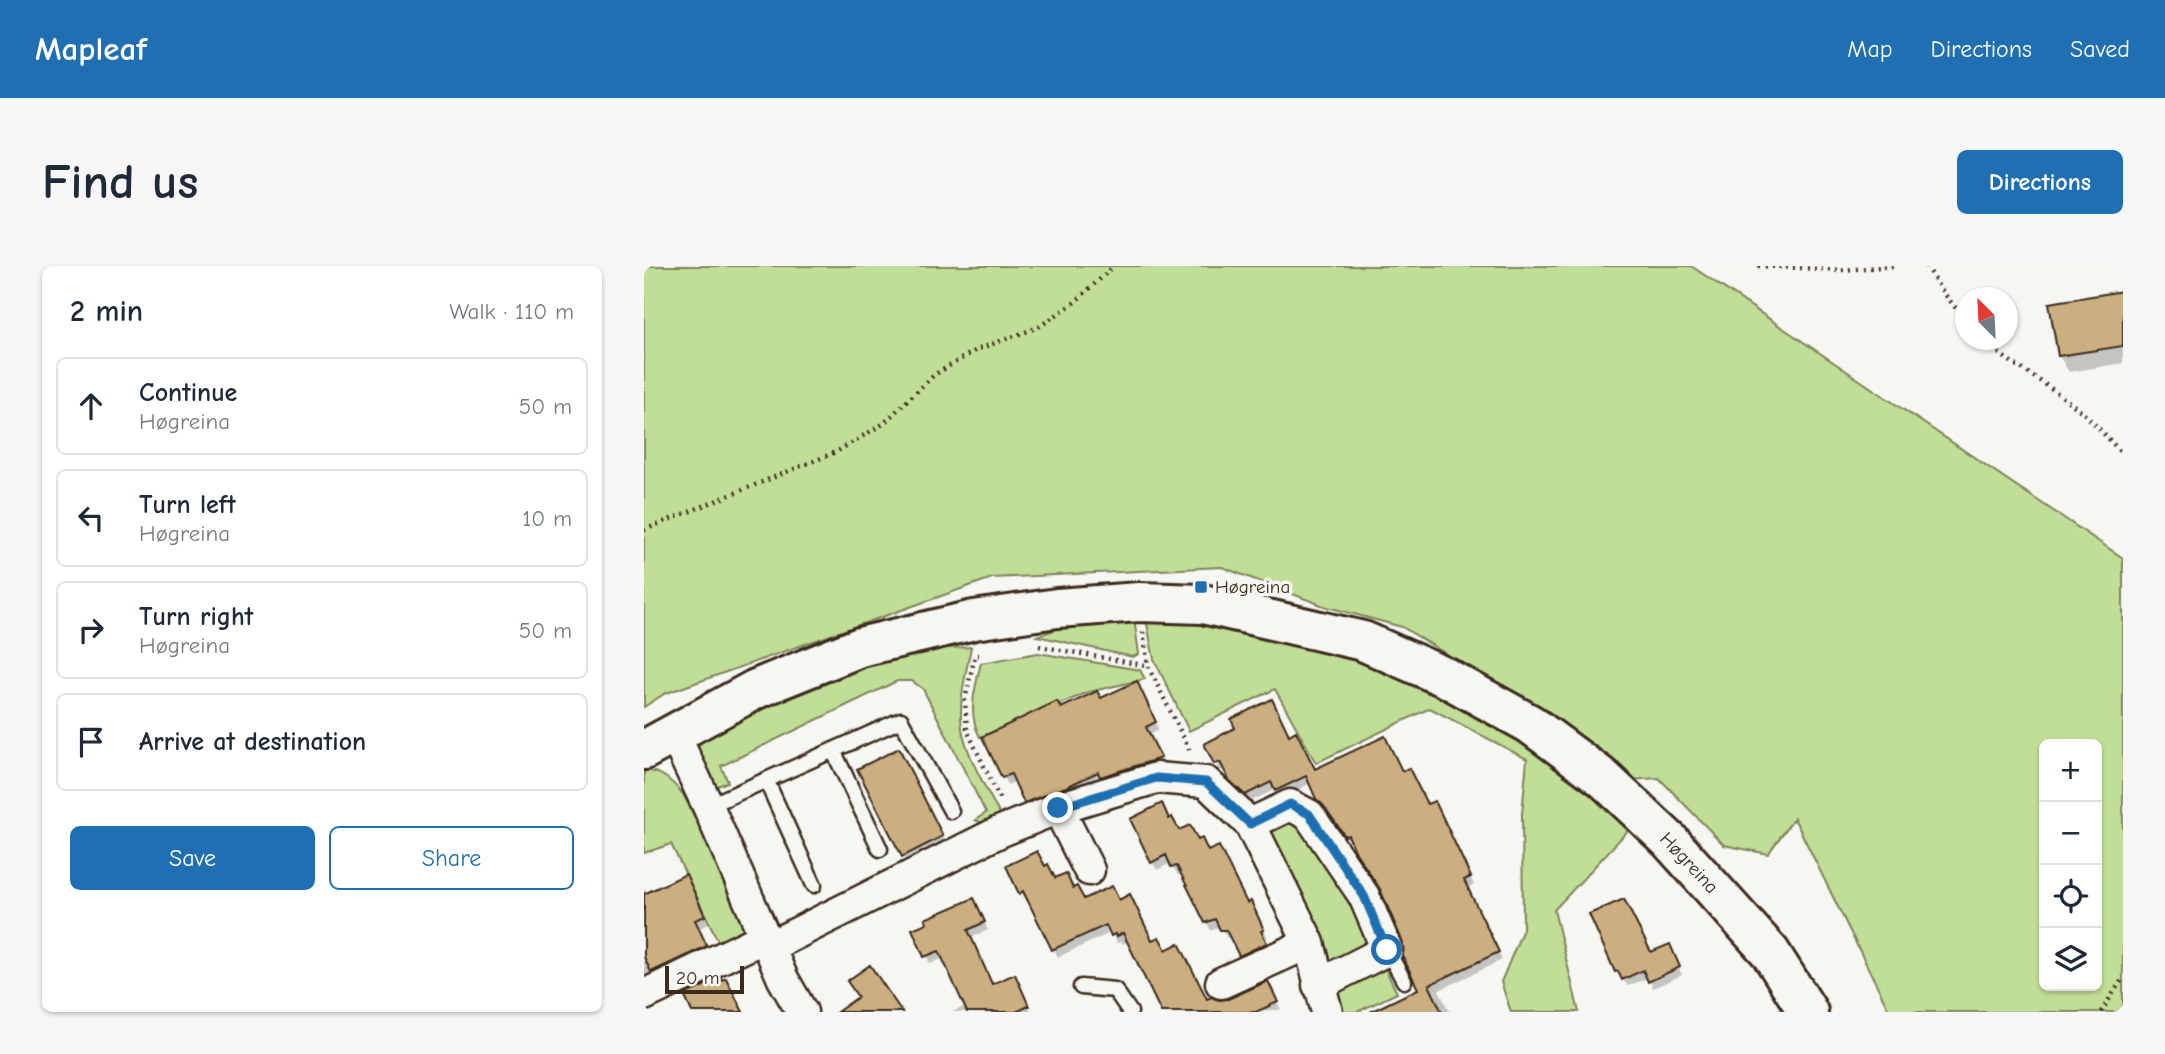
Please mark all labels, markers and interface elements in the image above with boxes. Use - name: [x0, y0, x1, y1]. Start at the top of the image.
- text: Mapleaf: [35, 30, 147, 68]
- text: Map: [1847, 35, 1893, 63]
- text: Directions: [1931, 35, 2032, 63]
- text: Saved: [2070, 35, 2130, 63]
- button: Directions: [1957, 150, 2123, 214]
- text: Find us: [42, 154, 198, 210]
- north arrow: [1955, 287, 2018, 350]
- text: 2 min: [70, 294, 143, 329]
- text: Walk · 110 m: [449, 298, 574, 325]
- text: Continue: [139, 378, 237, 408]
- icon: ahead: [72, 387, 110, 425]
- text: 50 m: [519, 393, 572, 420]
- text: Høgreina: [139, 408, 230, 435]
- text: Turn left: [139, 490, 236, 520]
- icon: left: [72, 499, 110, 537]
- text: 10 m: [522, 505, 572, 532]
- text: Høgreina: [139, 520, 230, 547]
- place label: Høgreina: [1215, 576, 1290, 598]
- marker: Høgreina: [1193, 579, 1209, 595]
- text: Turn right: [139, 602, 253, 632]
- icon: right: [72, 611, 110, 649]
- text: 50 m: [519, 617, 572, 644]
- text: Høgreina: [139, 632, 230, 659]
- icon: arrive: [72, 723, 110, 761]
- text: Arrive at destination: [139, 727, 366, 757]
- map controls: [2039, 739, 2102, 991]
- button: +: [2039, 739, 2102, 802]
- route end: [1042, 792, 1073, 823]
- button: −: [2039, 802, 2102, 865]
- button: Save: [70, 826, 315, 890]
- button: Share: [329, 826, 574, 890]
- street label: Høgreina: [1655, 828, 1723, 898]
- button: locate: [2039, 865, 2102, 928]
- button: layers: [2039, 928, 2102, 991]
- route start: [1371, 934, 1402, 965]
- scale bar: [665, 963, 744, 995]
- text: 20 m: [676, 967, 720, 989]

